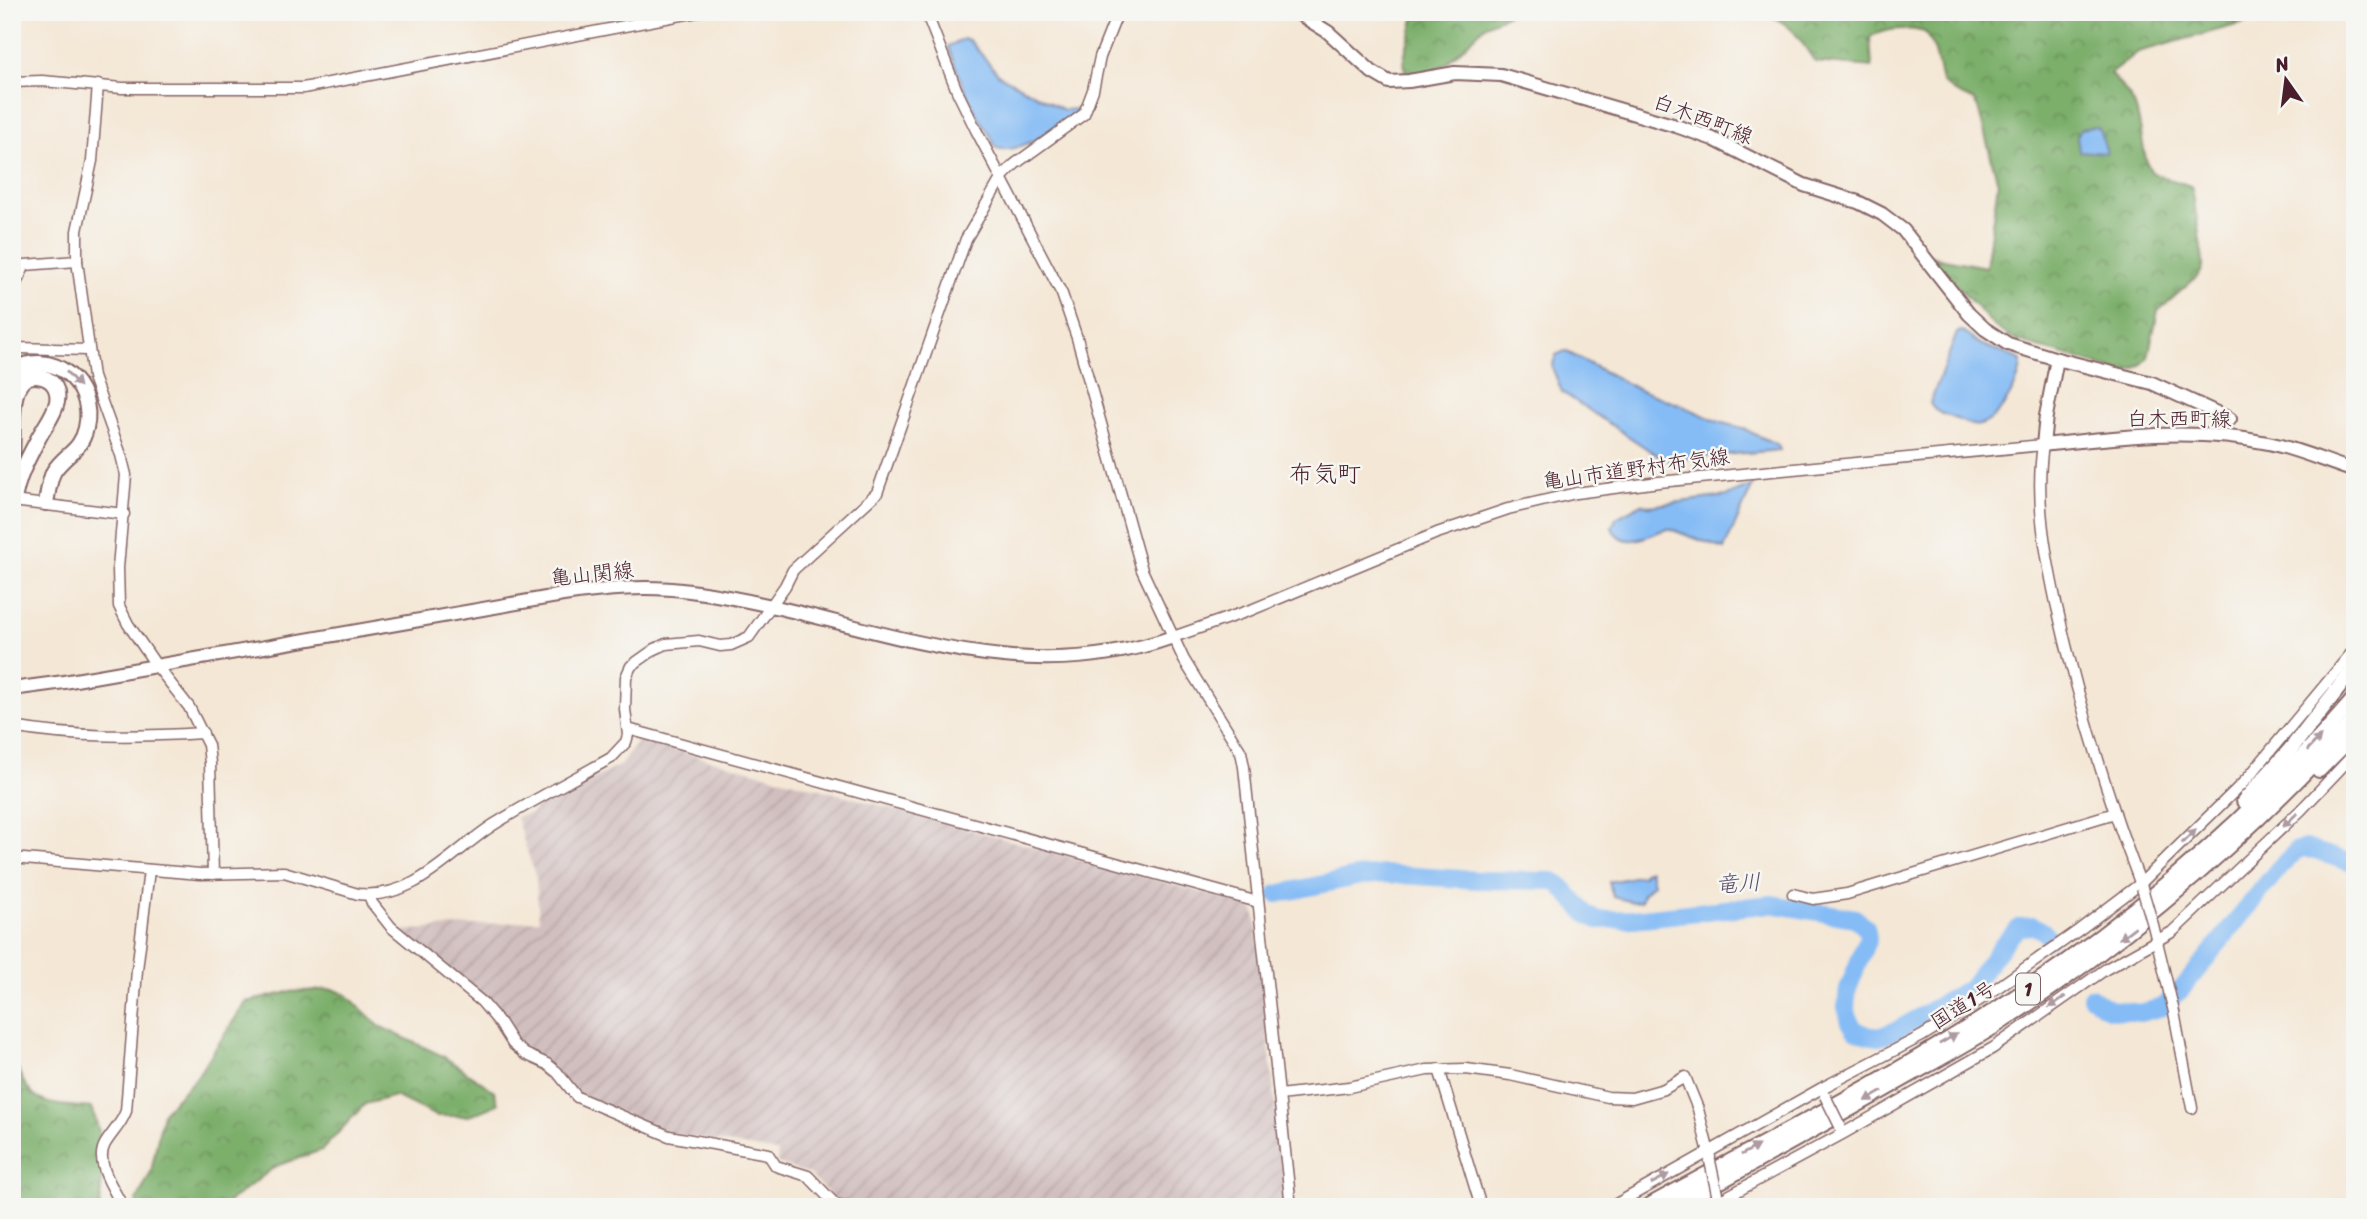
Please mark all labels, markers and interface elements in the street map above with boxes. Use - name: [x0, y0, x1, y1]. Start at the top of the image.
- north arrow: [2252, 46, 2322, 116]
- text: N: [2271, 46, 2293, 82]
- street label: 白木西町線: [1647, 82, 1759, 156]
- one-way arrow: [65, 370, 81, 388]
- street label: 白木西町線: [2127, 400, 2232, 438]
- street label: 亀山市道野村布気線: [1540, 437, 1732, 501]
- district label: 布気町: [1289, 453, 1361, 495]
- street label: 亀山関線: [548, 551, 636, 597]
- one-way arrow: [2306, 735, 2322, 752]
- one-way arrow: [2282, 811, 2299, 827]
- one-way arrow: [2180, 829, 2197, 845]
- water label: 竜川: [1714, 861, 1762, 906]
- one-way arrow: [2118, 925, 2136, 939]
- street label: 国道1号: [1922, 970, 2004, 1040]
- road number: 1: [2016, 973, 2040, 1004]
- one-way arrow: [2048, 995, 2066, 1009]
- one-way arrow: [1939, 1033, 1958, 1045]
- one-way arrow: [1865, 1090, 1884, 1102]
- one-way arrow: [1740, 1144, 1759, 1156]
- one-way arrow: [1651, 1173, 1670, 1186]

